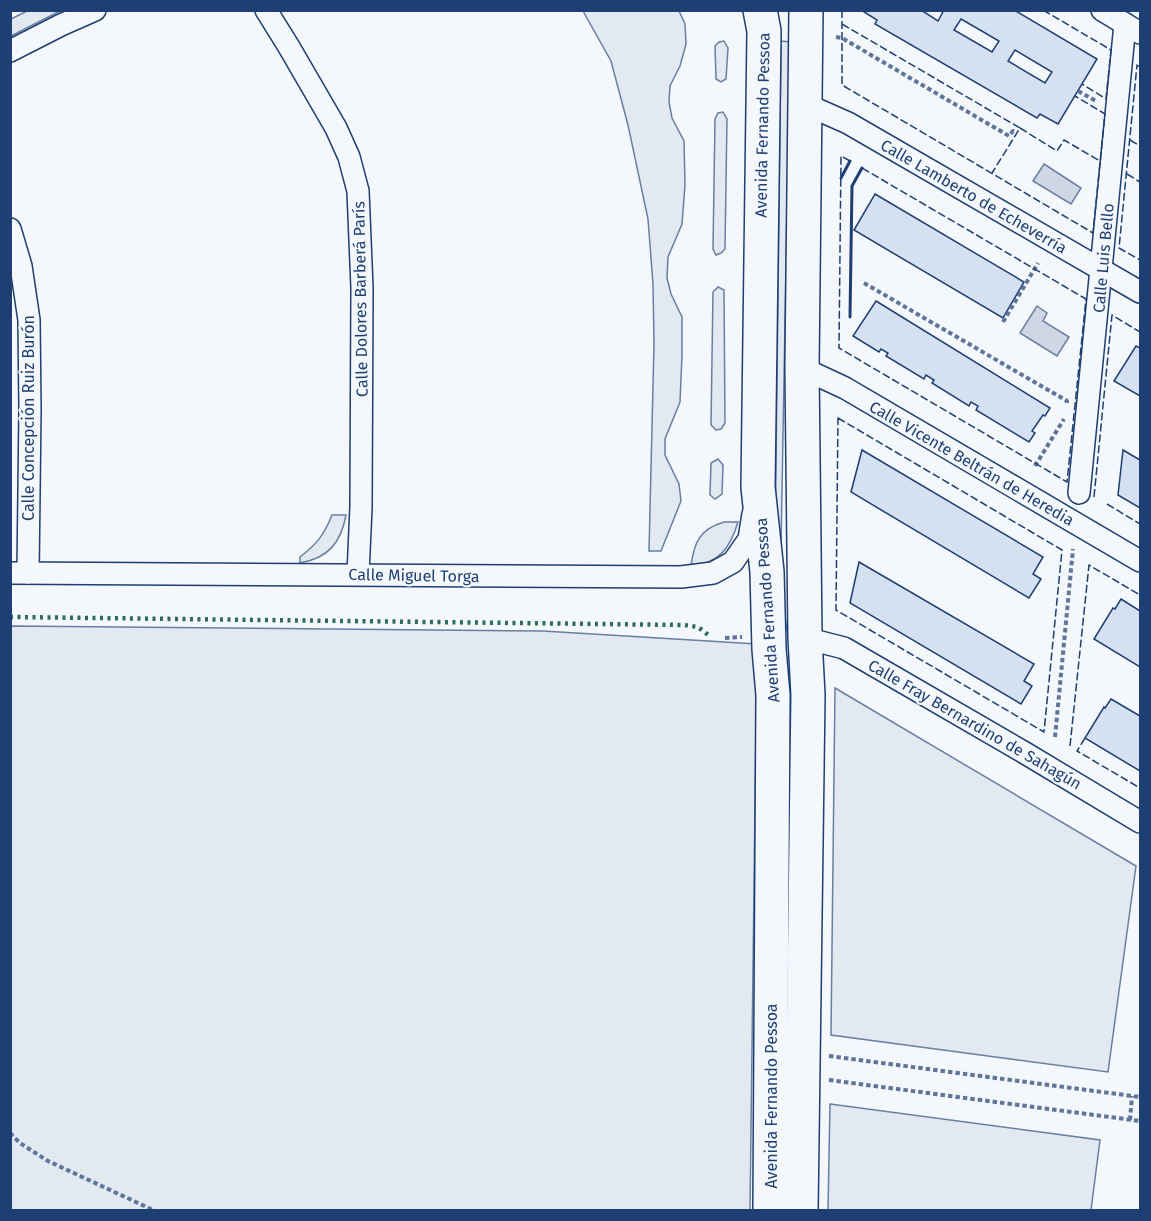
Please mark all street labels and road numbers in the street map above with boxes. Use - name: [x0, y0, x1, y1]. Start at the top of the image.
- street label: Avenida Fernando Pessoa: [751, 32, 774, 218]
- street label: Calle Lamberto de Echeverría: [877, 135, 1070, 258]
- street label: Calle Dolores Barberá París: [349, 201, 372, 397]
- street label: Calle Luis Bello: [1089, 202, 1118, 314]
- street label: Calle Concepción Ruiz Burón: [19, 315, 38, 521]
- street label: Calle Vicente Beltrán de Heredia: [866, 397, 1077, 530]
- street label: Avenida Fernando Pessoa: [752, 517, 783, 703]
- street label: Calle Miguel Torga: [348, 565, 480, 586]
- street label: Calle Fray Bernardino de Sahagún: [865, 655, 1085, 793]
- street label: Avenida Fernando Pessoa: [762, 1003, 781, 1189]

